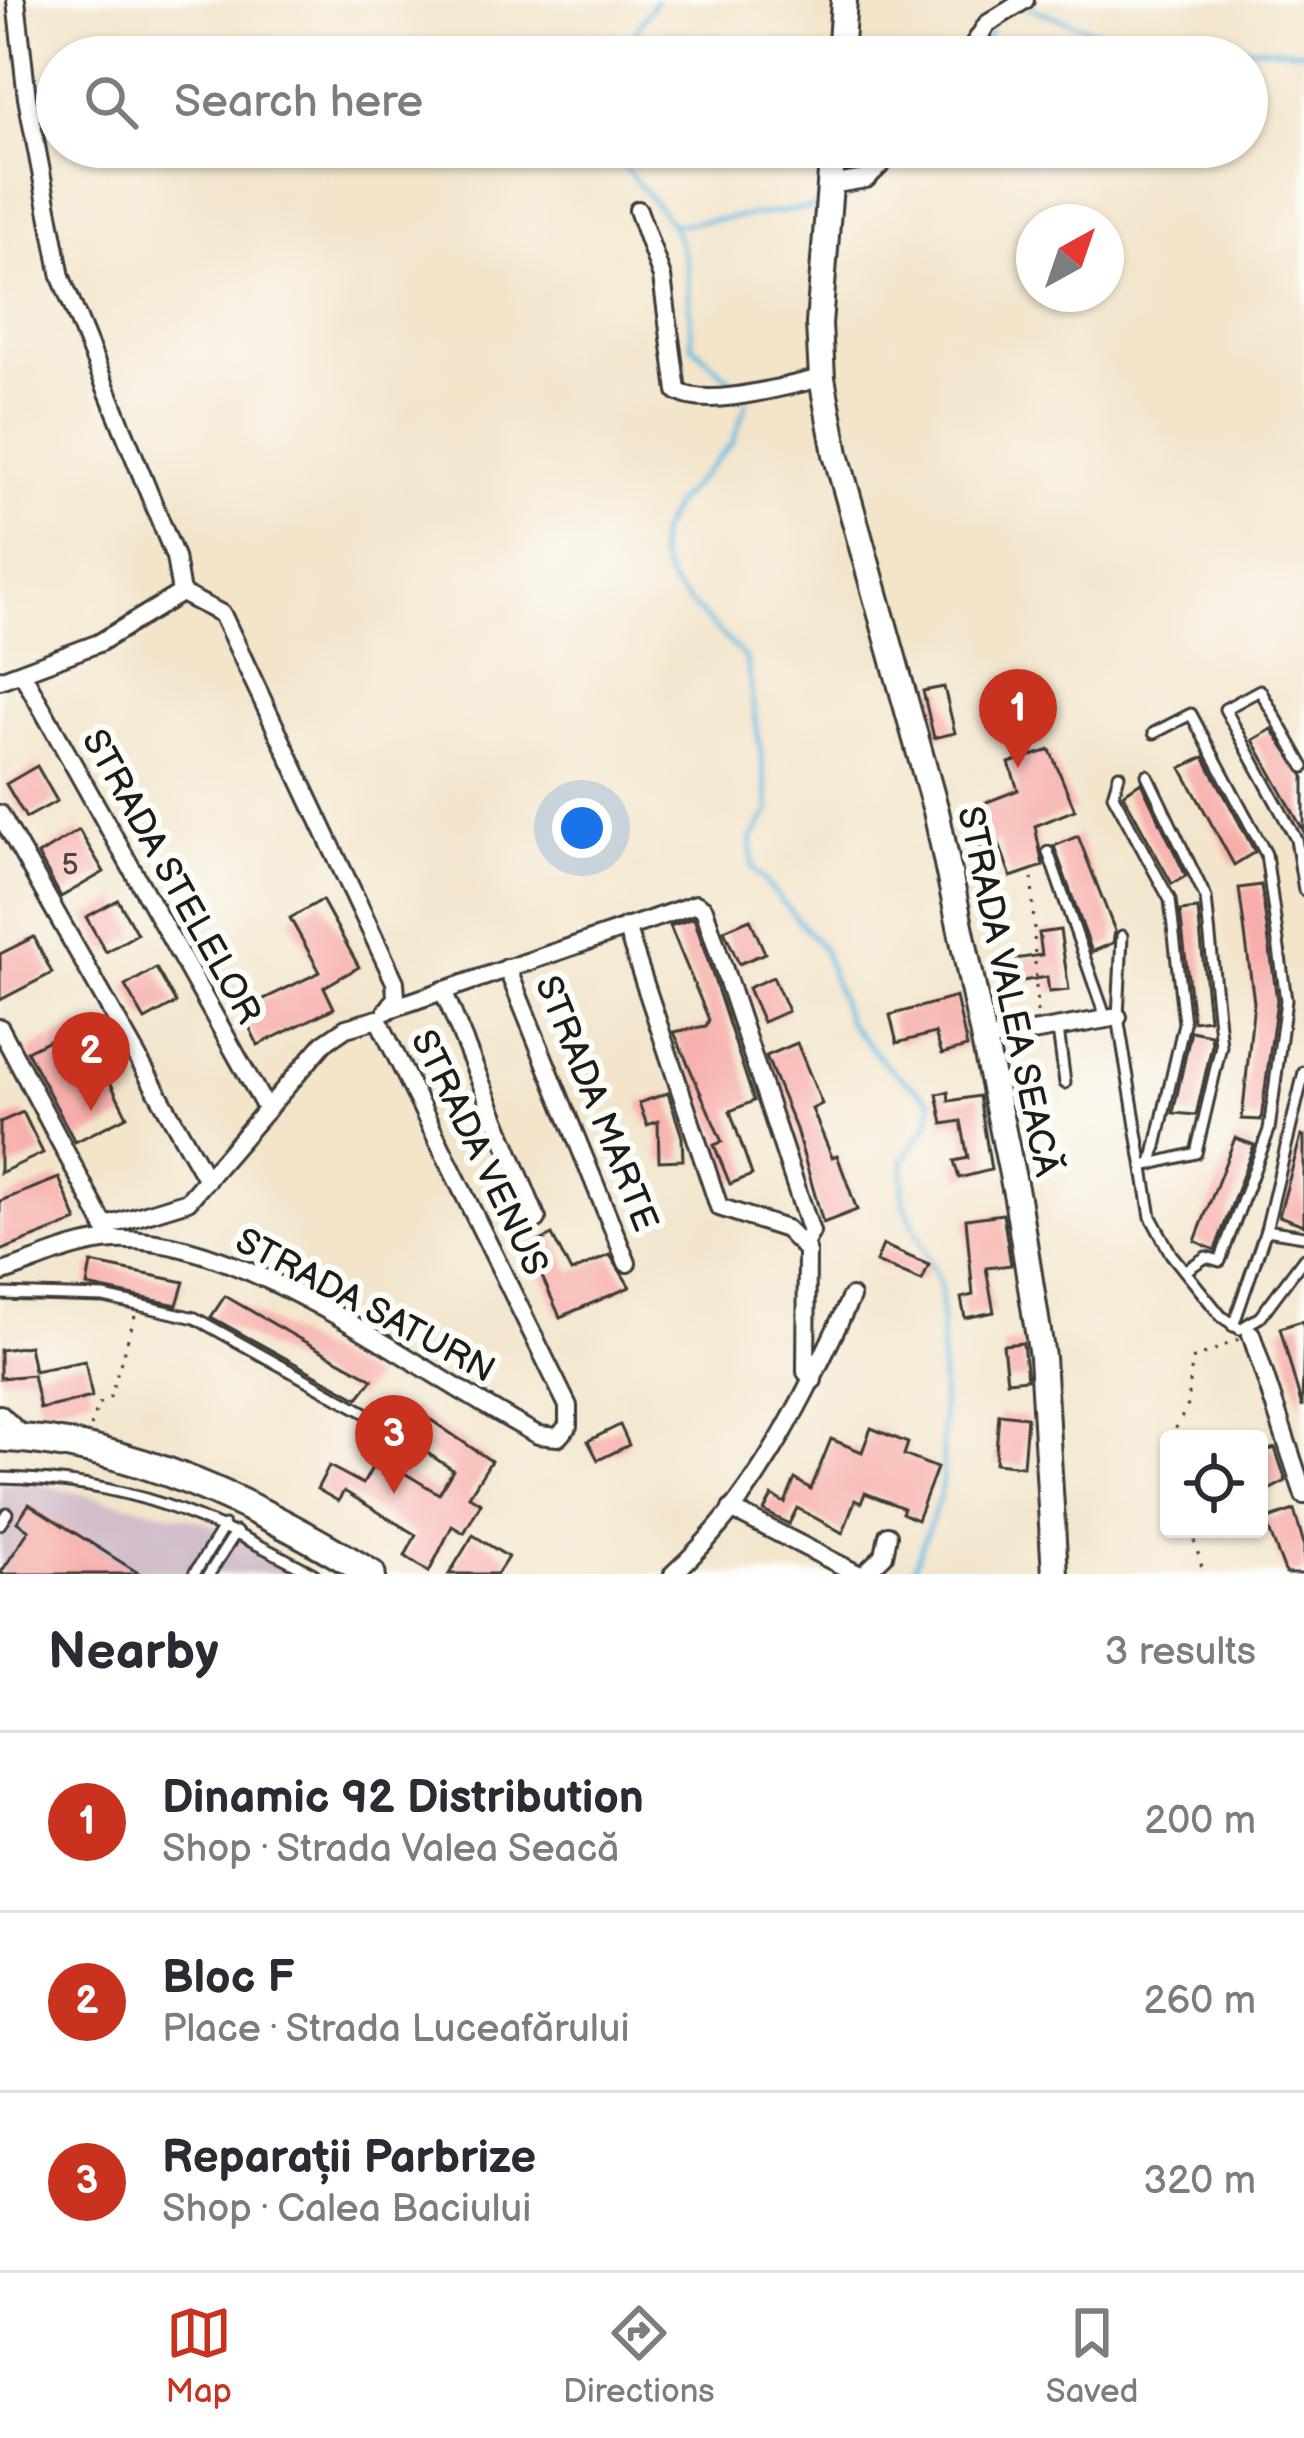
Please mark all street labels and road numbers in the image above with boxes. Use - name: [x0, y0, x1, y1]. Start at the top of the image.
- street label: STRADA STELELOR: [72, 722, 270, 1032]
- street label: STRADA VALEA SEACĂ: [947, 802, 1069, 1180]
- street label: STRADA MARTE: [525, 970, 666, 1238]
- street label: STRADA VENUS: [401, 1024, 557, 1283]
- street label: STRADA SATURN: [228, 1220, 502, 1393]

